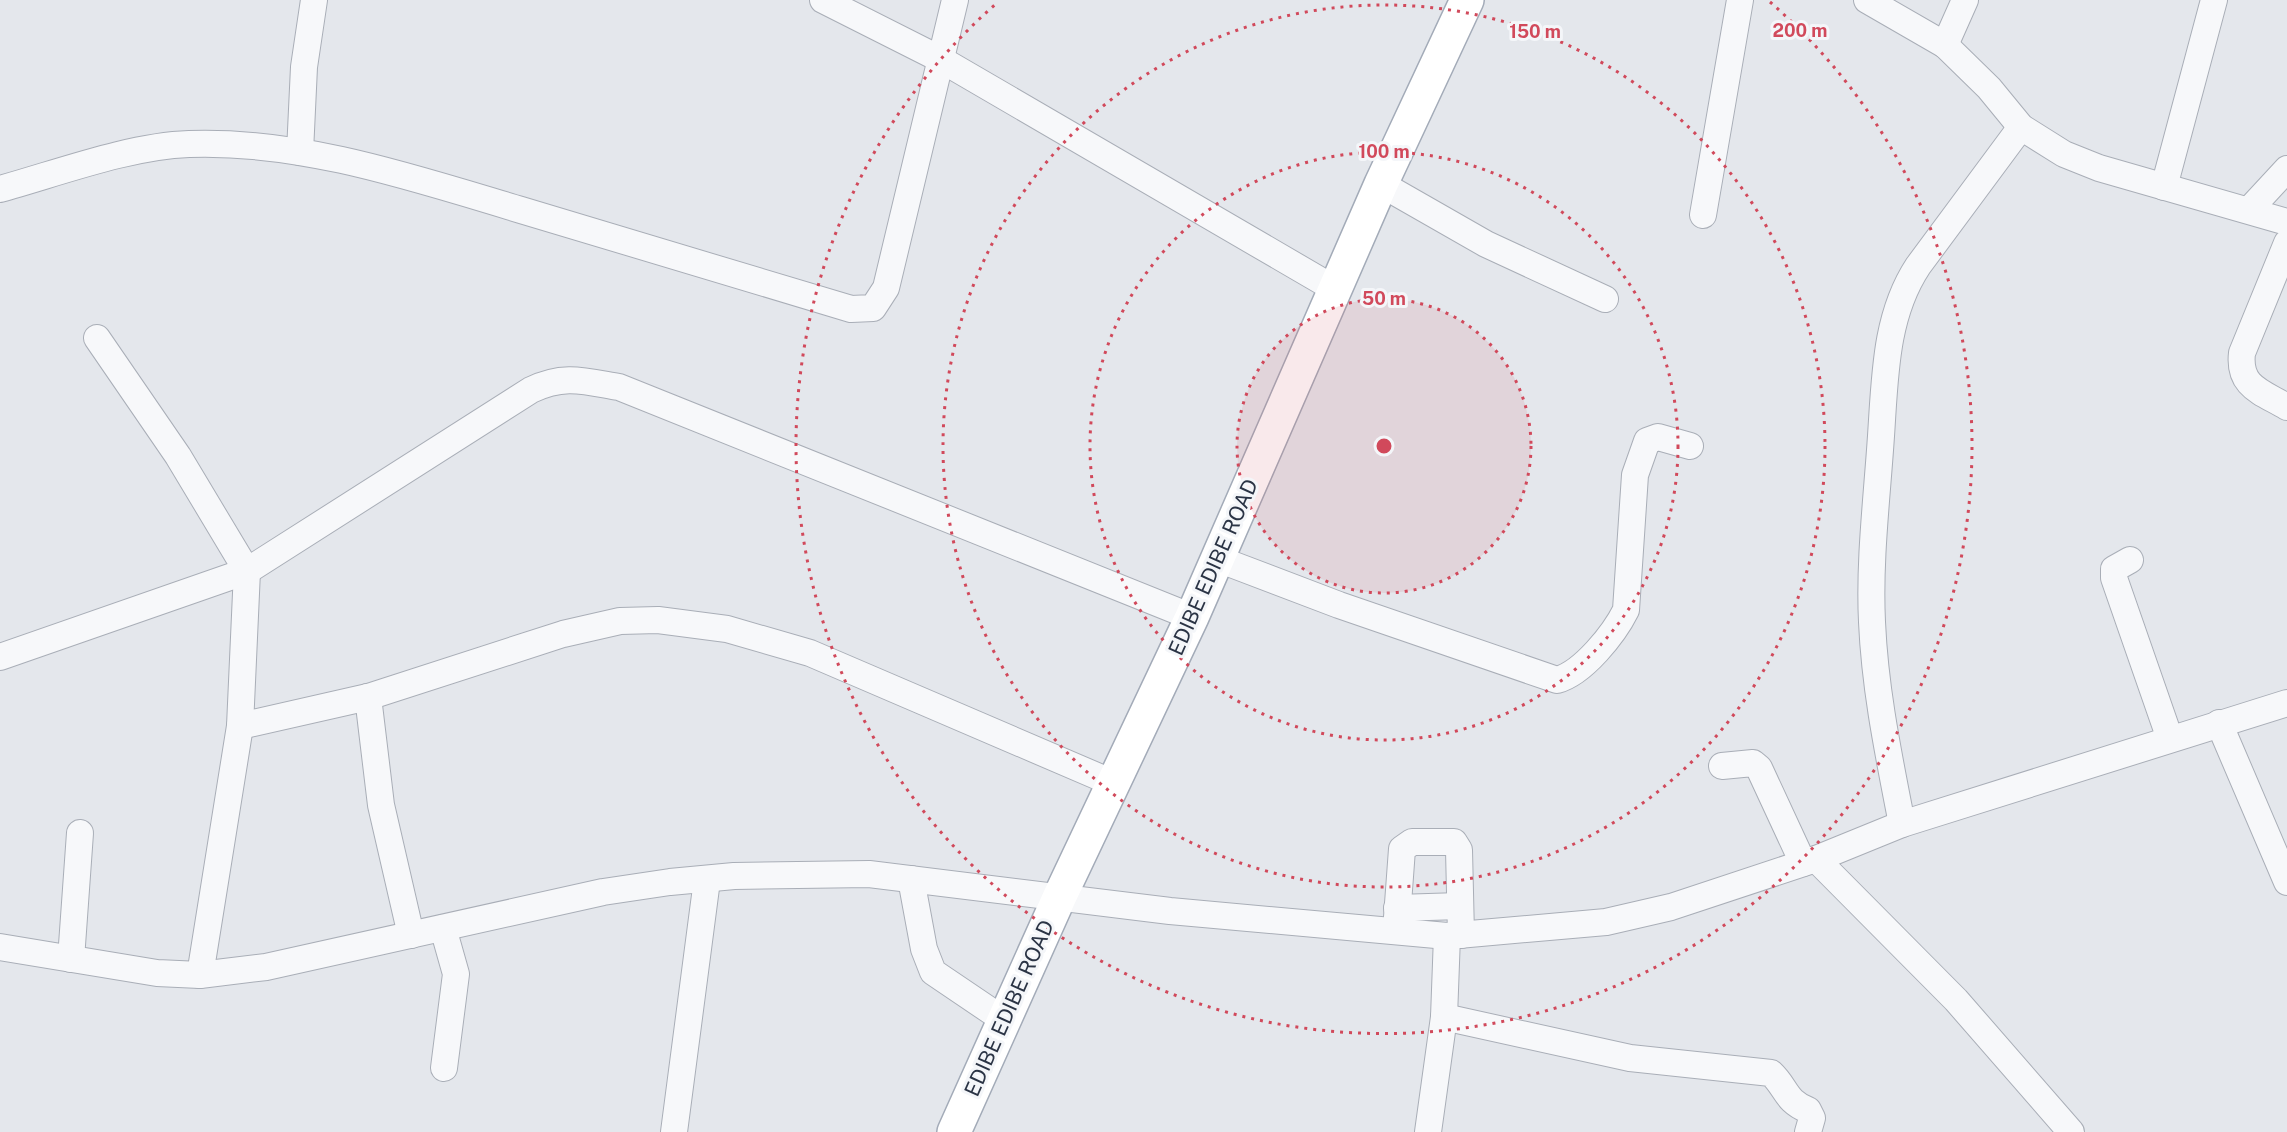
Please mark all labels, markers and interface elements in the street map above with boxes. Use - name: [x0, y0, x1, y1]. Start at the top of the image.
- text: 200 m: [1773, 20, 1827, 41]
- text: 150 m: [1509, 21, 1561, 42]
- text: 100 m: [1358, 141, 1410, 162]
- text: 50 m: [1362, 288, 1406, 309]
- centre of rings: [1374, 436, 1394, 456]
- street label: EDIBE EDIBE ROAD: [1163, 475, 1263, 659]
- street label: EDIBE EDIBE ROAD: [959, 916, 1059, 1100]

